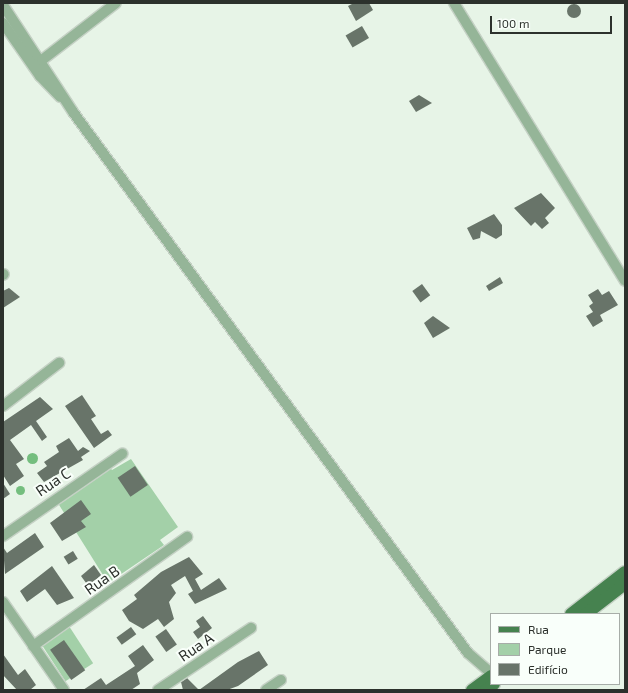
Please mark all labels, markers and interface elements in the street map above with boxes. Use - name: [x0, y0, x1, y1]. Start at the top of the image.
- scale bar: [492, 8, 614, 34]
- text: 100 m: [497, 16, 529, 30]
- street label: Rua C: [32, 464, 74, 500]
- street label: Rua B: [81, 562, 123, 598]
- legend: [490, 613, 620, 685]
- text: Rua: [528, 622, 549, 636]
- street label: Rua A: [175, 629, 217, 665]
- text: Parque: [528, 642, 566, 656]
- text: Edifício: [528, 662, 568, 676]

